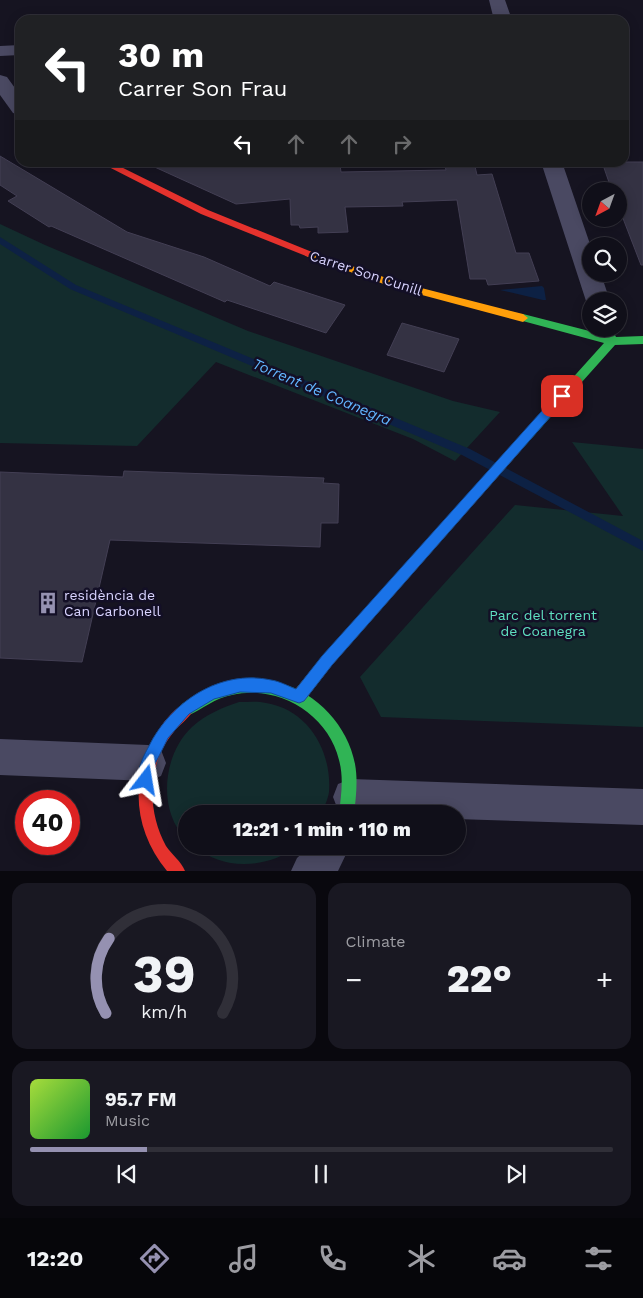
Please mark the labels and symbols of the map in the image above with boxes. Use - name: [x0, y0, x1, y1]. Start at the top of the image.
- north arrow: [582, 182, 628, 228]
- street label: Carrer Son Cunill: [308, 247, 425, 299]
- water label: Torrent de Coanegra: [250, 355, 394, 429]
- pin: [541, 375, 583, 417]
- place label: residència de Can Carbonell: [64, 587, 161, 619]
- building icon: residència de Can Carbonell: [35, 590, 61, 616]
- park label: Parc del torrent de Coanegra: [489, 607, 597, 639]
- position arrow: [119, 753, 171, 805]
- speed limit sign: 40: [15, 790, 80, 855]

